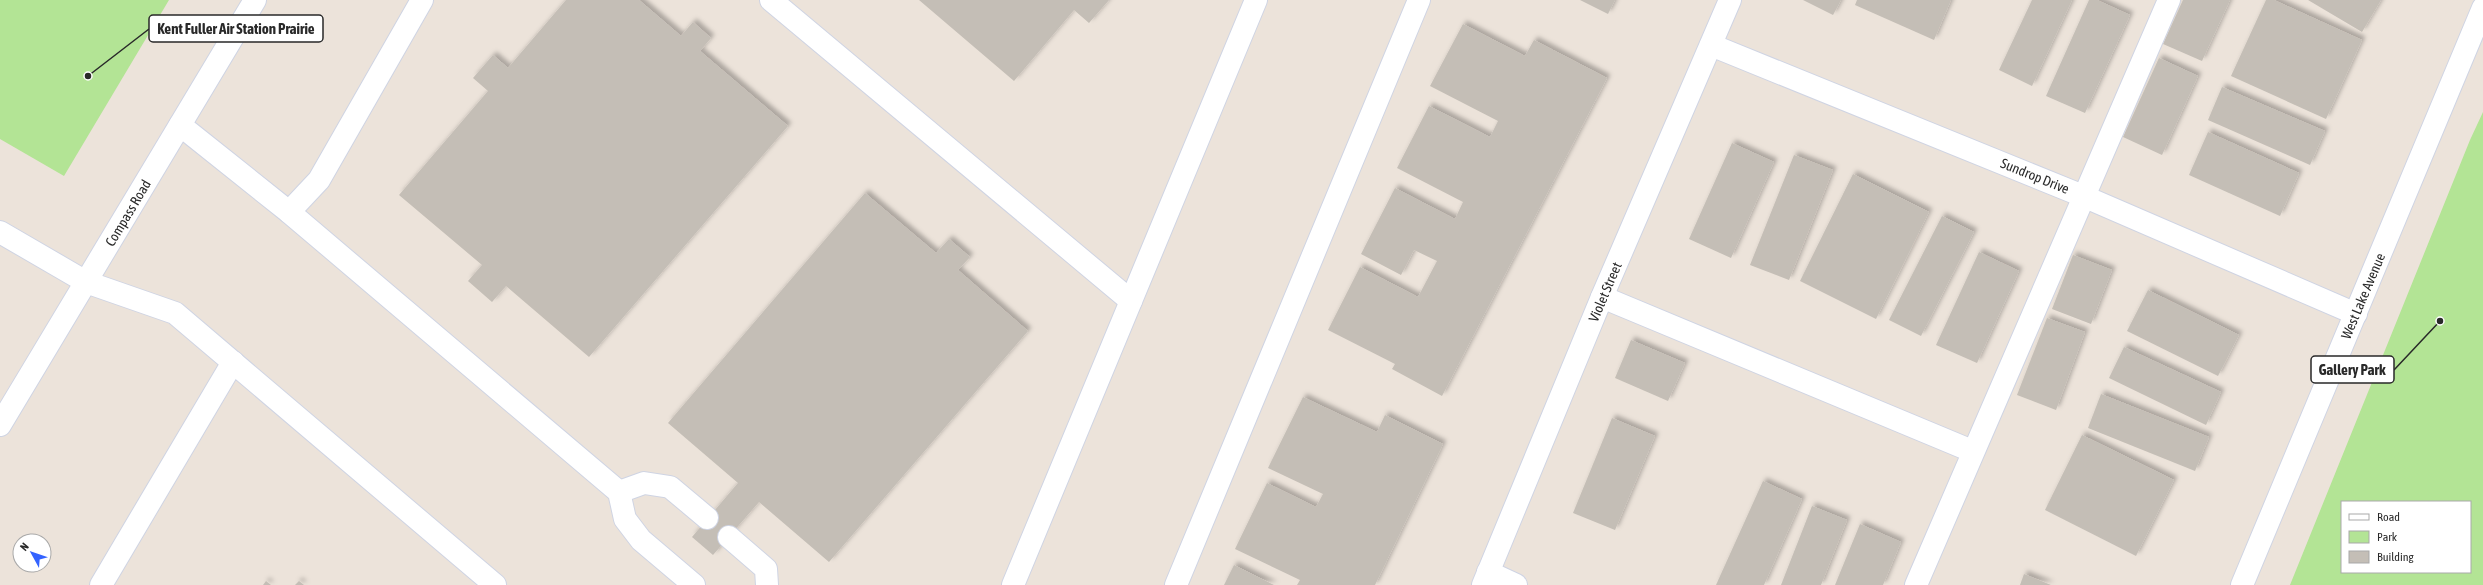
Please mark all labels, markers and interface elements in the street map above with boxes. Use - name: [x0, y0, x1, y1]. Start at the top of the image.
- callout: Kent Fuller Air Station Prairie: [149, 15, 323, 42]
- text: Kent Fuller Air Station Prairie: [157, 20, 315, 37]
- street label: Sundrop Drive: [1998, 155, 2072, 197]
- street label: Compass Road: [102, 177, 154, 249]
- street label: West Lake Avenue: [2338, 251, 2388, 341]
- street label: Violet Street: [1585, 260, 1625, 324]
- callout: Gallery Park: [2311, 356, 2394, 383]
- text: Gallery Park: [2318, 361, 2386, 378]
- legend: [2341, 501, 2471, 573]
- text: Road: [2377, 510, 2400, 524]
- text: Park: [2377, 530, 2398, 544]
- north arrow: [12, 533, 52, 573]
- text: N: [18, 540, 31, 553]
- text: Building: [2377, 550, 2415, 564]

